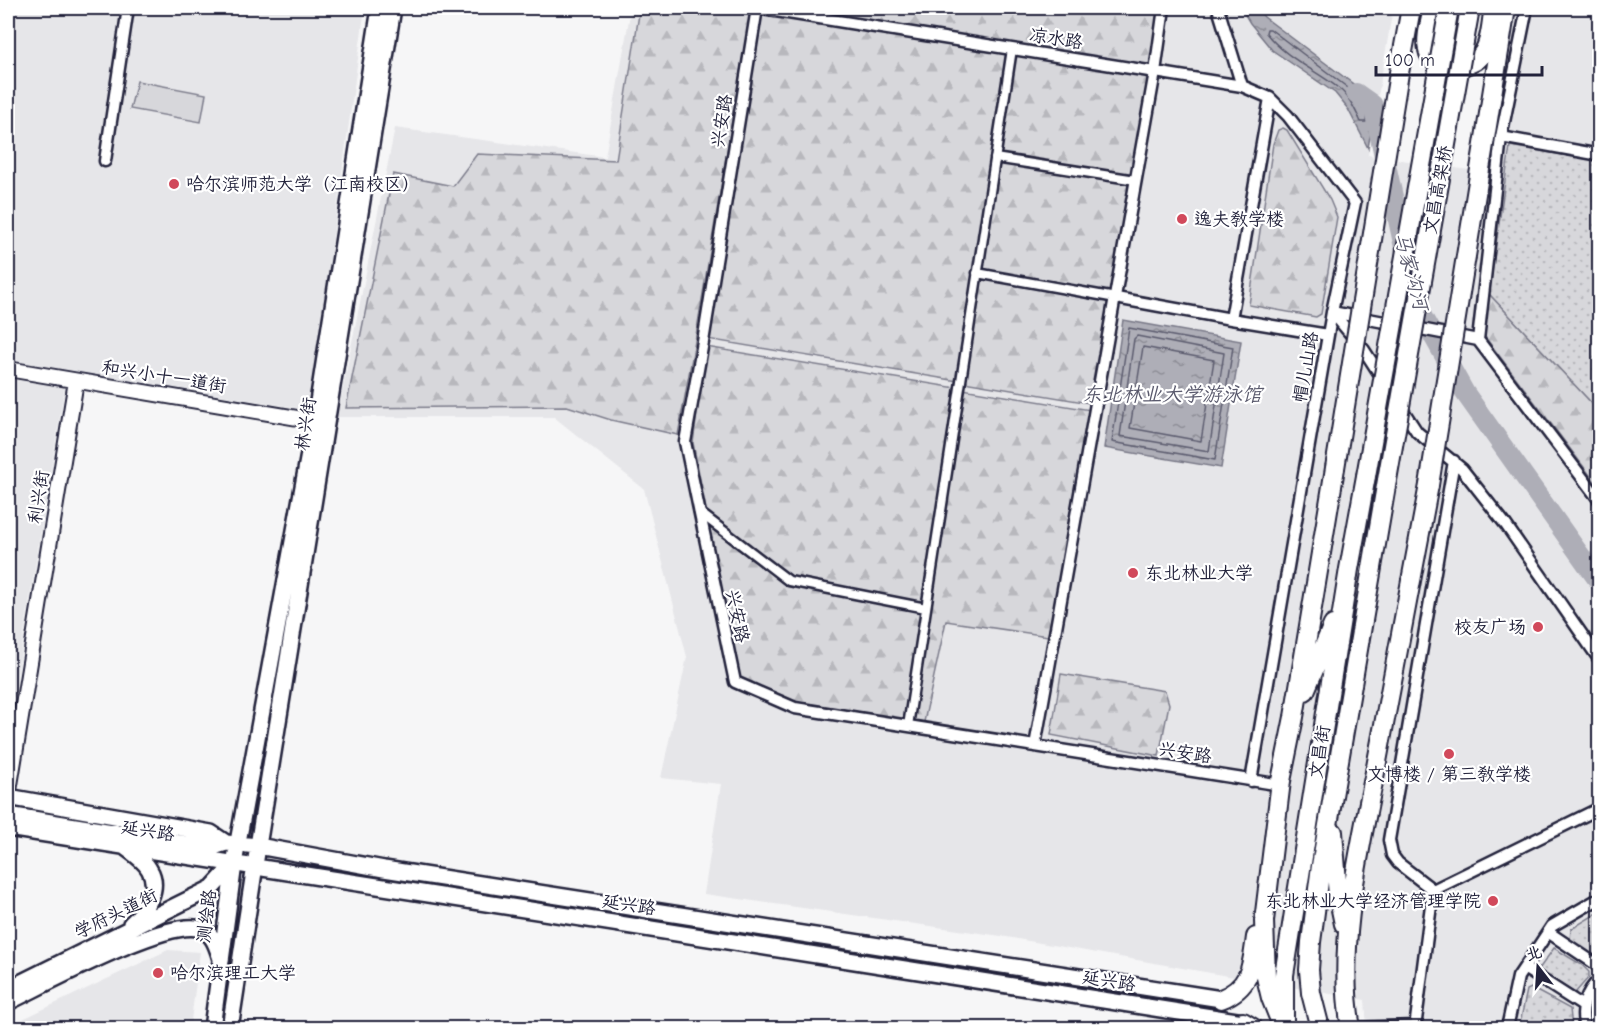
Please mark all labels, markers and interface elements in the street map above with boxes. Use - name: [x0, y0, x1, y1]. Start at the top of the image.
- street label: 凉水路: [1028, 24, 1084, 54]
- scale bar: [1376, 39, 1542, 77]
- text: 100 m: [1385, 50, 1435, 71]
- street label: 兴安路: [707, 93, 737, 149]
- street label: 文昌高架桥: [1420, 144, 1456, 236]
- place label: 哈尔滨师范大学（江南校区）: [186, 174, 420, 195]
- marker: 哈尔滨师范大学（江南校区）: [167, 177, 181, 191]
- place label: 逸夫教学楼: [1194, 209, 1284, 230]
- marker: 逸夫教学楼: [1175, 212, 1189, 226]
- water label: 马家沟河: [1390, 229, 1433, 316]
- street label: 帽儿山路: [1289, 330, 1323, 404]
- street label: 和兴小十一道街: [100, 357, 228, 397]
- water label: 东北林业大学游泳馆: [1082, 383, 1265, 406]
- street label: 林兴街: [291, 396, 321, 452]
- street label: 利兴街: [24, 469, 54, 525]
- place label: 东北林业大学: [1145, 563, 1253, 584]
- marker: 东北林业大学: [1126, 566, 1140, 580]
- street label: 兴安路: [721, 587, 753, 645]
- place label: 校友广场: [1454, 617, 1526, 638]
- marker: 校友广场: [1531, 620, 1545, 634]
- street label: 文昌街: [1305, 724, 1335, 780]
- street label: 兴安路: [1157, 738, 1213, 768]
- marker: 文博楼 / 第三教学楼: [1442, 747, 1456, 761]
- place label: 文博楼 / 第三教学楼: [1367, 764, 1531, 785]
- street label: 延兴路: [120, 816, 176, 846]
- street label: 学府头道街: [71, 885, 161, 943]
- street label: 测绘路: [193, 888, 221, 944]
- street label: 延兴路: [601, 890, 657, 920]
- place label: 东北林业大学经济管理学院: [1265, 891, 1481, 912]
- marker: 东北林业大学经济管理学院: [1486, 894, 1500, 908]
- north arrow: [1508, 937, 1568, 997]
- text: 北: [1524, 943, 1544, 965]
- place label: 哈尔滨理工大学: [170, 963, 296, 984]
- marker: 哈尔滨理工大学: [151, 966, 165, 980]
- street label: 延兴路: [1081, 966, 1137, 996]

